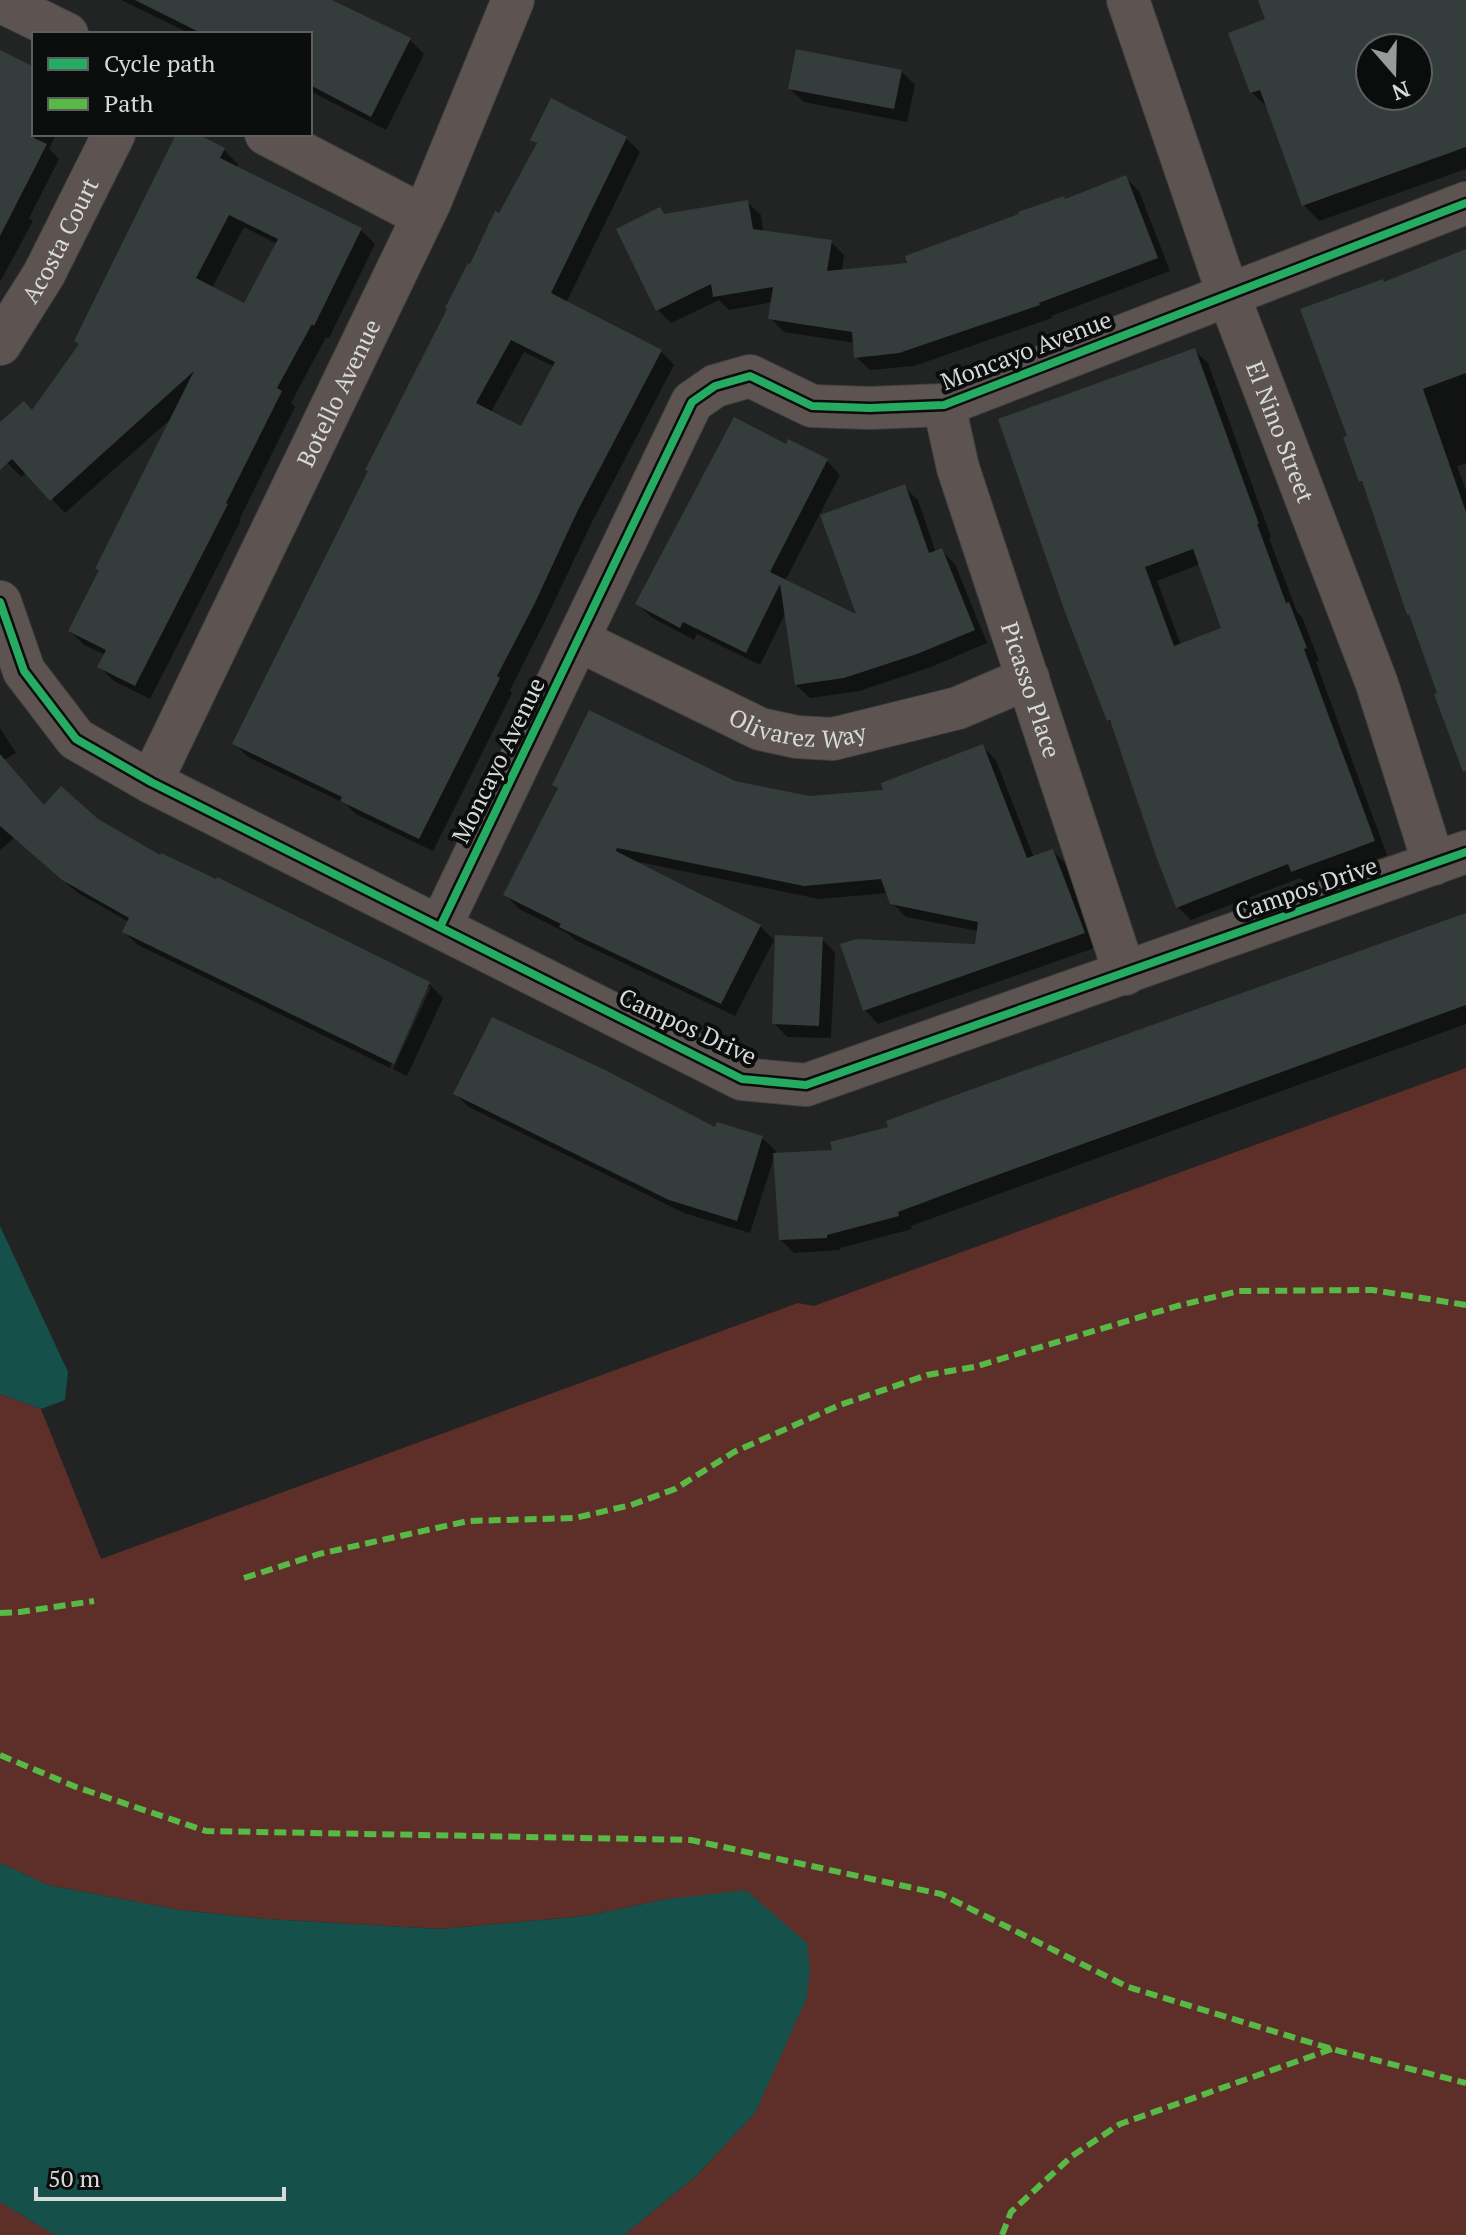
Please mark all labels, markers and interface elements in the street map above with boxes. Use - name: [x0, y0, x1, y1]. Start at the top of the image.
- legend: [32, 32, 312, 136]
- north arrow: [1354, 32, 1434, 112]
- text: Cycle path: [104, 47, 215, 79]
- text: N: [1388, 75, 1414, 108]
- text: Path: [104, 87, 153, 119]
- street label: Acosta Court: [14, 172, 106, 309]
- street label: Moncayo Avenue: [936, 303, 1116, 397]
- street label: Botello Avenue: [289, 313, 387, 472]
- street label: El Nino Street: [1239, 356, 1322, 507]
- street label: Picasso Place: [994, 618, 1069, 762]
- street label: Moncayo Avenue: [444, 672, 552, 848]
- street label: Olivarez Way: [724, 700, 870, 756]
- street label: Campos Drive: [1231, 849, 1381, 927]
- street label: Campos Drive: [614, 980, 762, 1072]
- scale bar: [36, 2151, 284, 2201]
- text: 50 m: [48, 2162, 100, 2194]

